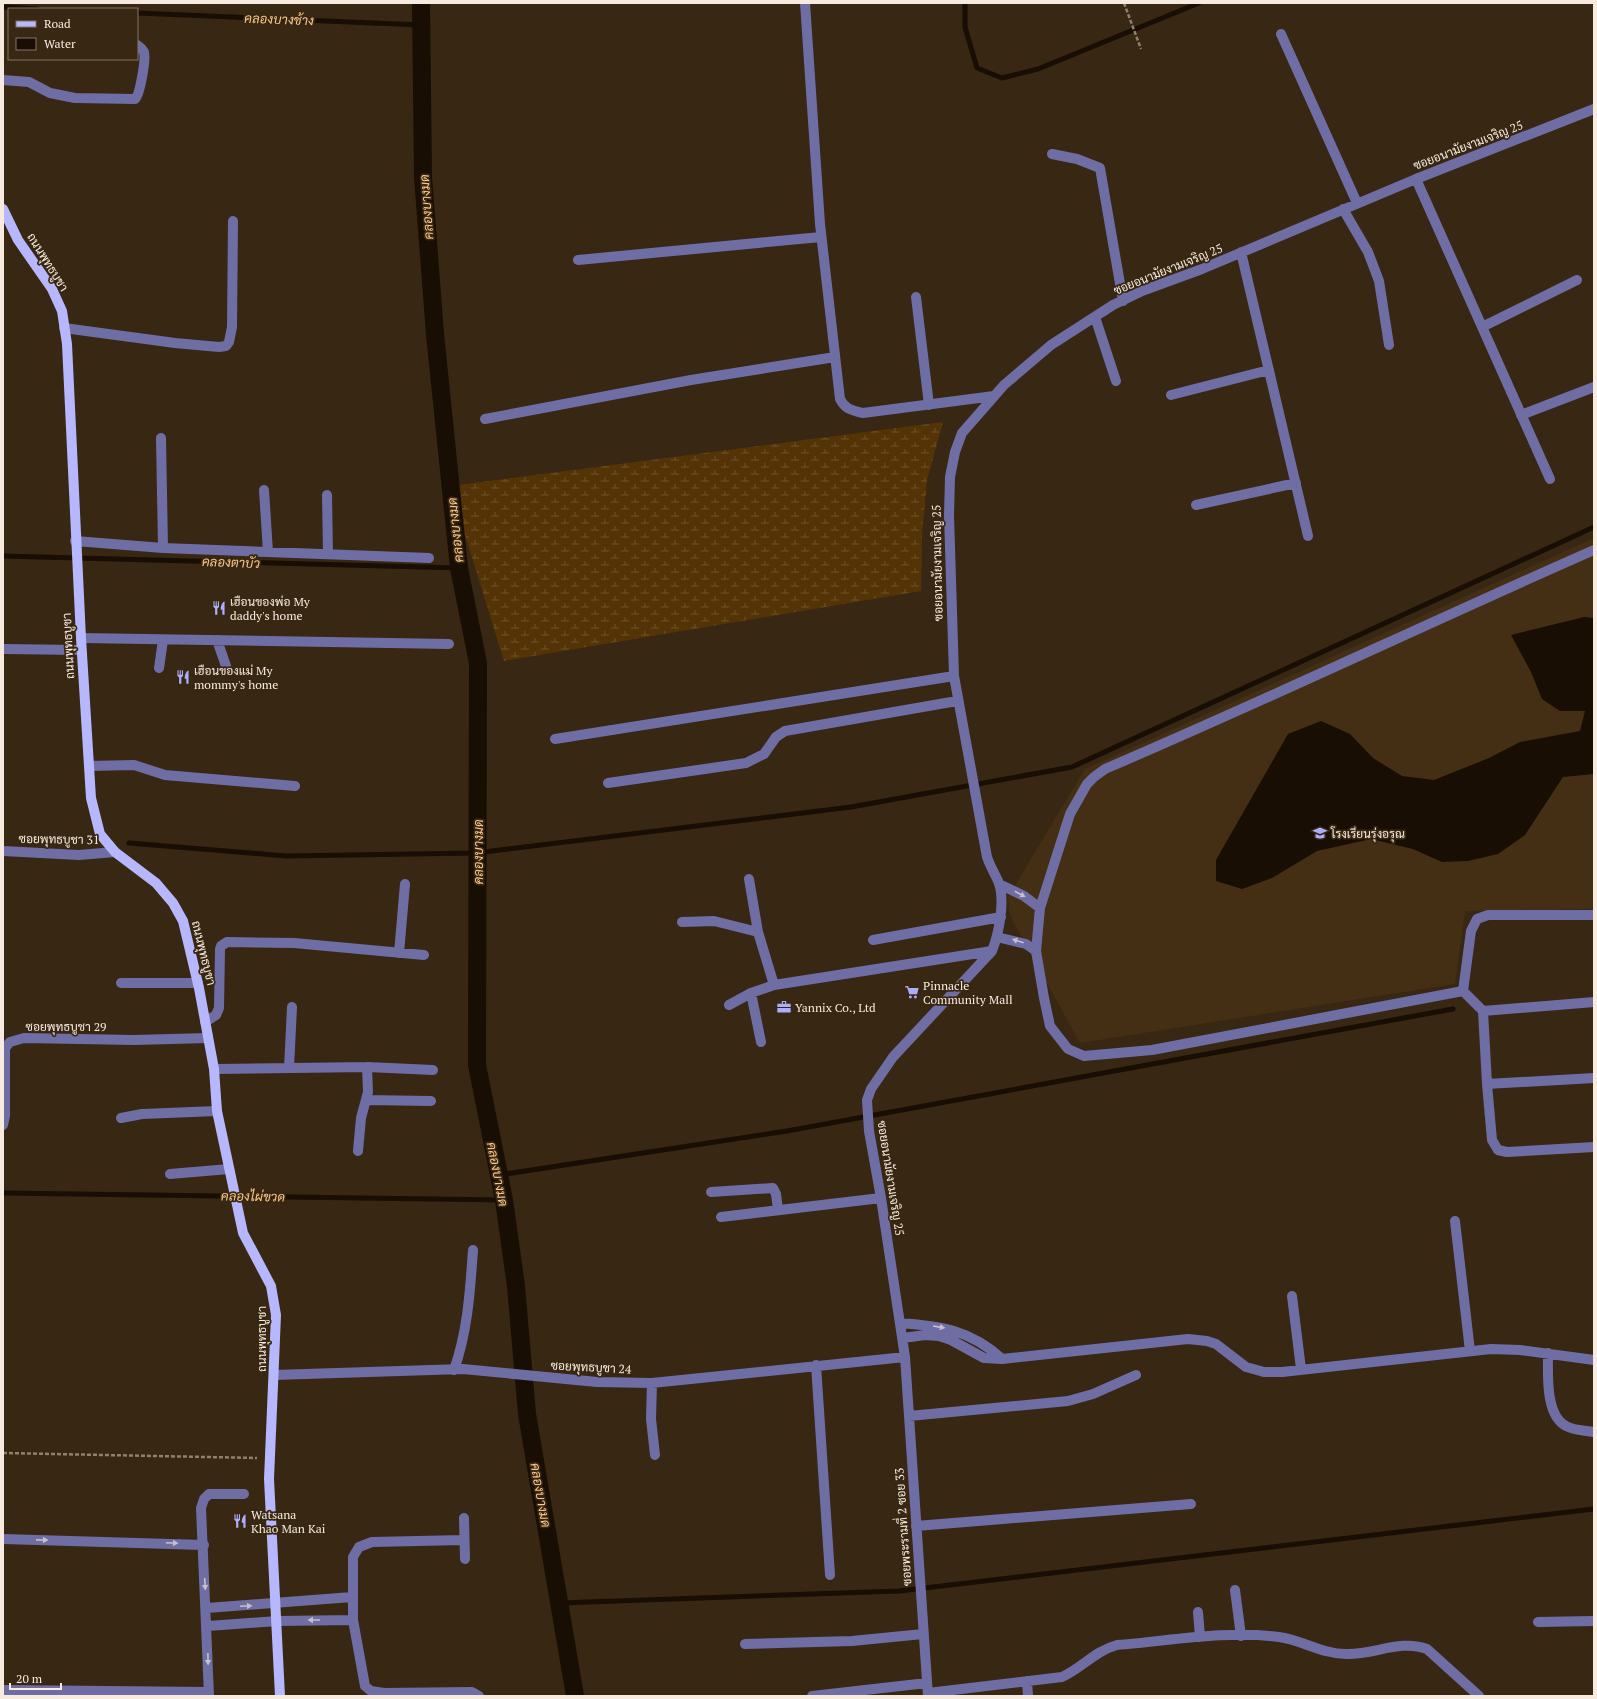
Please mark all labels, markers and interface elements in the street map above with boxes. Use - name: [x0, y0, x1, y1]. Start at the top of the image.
- legend: [8, 8, 138, 60]
- water label: คลองบางช้าง: [244, 9, 314, 29]
- text: Road: [44, 16, 71, 31]
- text: Water: [44, 36, 76, 51]
- street label: ซอยอนามัยงามเจริญ 25: [1411, 117, 1525, 173]
- water label: คลองบางมด: [415, 174, 437, 240]
- street label: ถนนพุทธบูชา: [22, 230, 72, 295]
- street label: ซอยอนามัยงามเจริญ 25: [1111, 240, 1225, 298]
- water label: คลองบางมด: [443, 496, 467, 563]
- street label: ซอยอนามัยงามเจริญ 25: [928, 505, 946, 621]
- water label: คลองตาบัว: [202, 552, 261, 572]
- place label: เฮือนของพ่อ My daddy's home: [230, 594, 311, 623]
- restaurant icon: เฮือนของพ่อ My daddy's home: [211, 600, 227, 616]
- street label: ถนนพุทธบูชา: [59, 612, 79, 679]
- place label: เฮือนของแม่ My mommy's home: [194, 663, 278, 692]
- restaurant icon: เฮือนของแม่ My mommy's home: [175, 669, 191, 685]
- water label: คลองบางมด: [469, 819, 487, 885]
- school or university icon: โรงเรียนรุ่งอรุณ: [1312, 825, 1328, 841]
- place label: โรงเรียนรุ่งอรุณ: [1330, 826, 1405, 843]
- street label: ซอยพุทธบูชา 31: [18, 831, 100, 849]
- one-way arrow: [1014, 891, 1026, 898]
- street label: ถนนพุทธบูชา: [187, 919, 219, 987]
- one-way arrow: [1011, 938, 1023, 944]
- place label: Pinnacle Community Mall: [923, 978, 1013, 1007]
- supermarket icon: Pinnacle Community Mall: [904, 984, 920, 1000]
- office icon: Yannix Co., Ltd: [776, 999, 792, 1015]
- place label: Yannix Co., Ltd: [795, 1000, 876, 1015]
- street label: ซอยพุทธบูชา 29: [26, 1019, 106, 1036]
- street label: ซอยอนามัยงามเจริญ 25: [874, 1119, 908, 1237]
- water label: คลองบางมด: [483, 1140, 513, 1208]
- water label: คลองไผ่ขวด: [221, 1186, 286, 1206]
- street label: ถนนพุทธบูชา: [254, 1306, 271, 1372]
- one-way arrow: [933, 1324, 945, 1330]
- street label: ซอยพุทธบูชา 24: [550, 1357, 632, 1379]
- water label: คลองบางมด: [526, 1461, 556, 1529]
- street label: ซอยพระรามที่ 2 ซอย 33: [888, 1467, 915, 1587]
- place label: Watsana Khao Man Kai: [251, 1507, 326, 1536]
- restaurant icon: Watsana Khao Man Kai: [232, 1513, 248, 1529]
- one-way arrow: [36, 1537, 49, 1543]
- one-way arrow: [166, 1540, 179, 1546]
- one-way arrow: [202, 1578, 209, 1590]
- one-way arrow: [240, 1602, 252, 1609]
- one-way arrow: [307, 1617, 320, 1623]
- one-way arrow: [205, 1653, 212, 1665]
- scale bar: [10, 1665, 61, 1691]
- text: 20 m: [16, 1671, 43, 1686]

